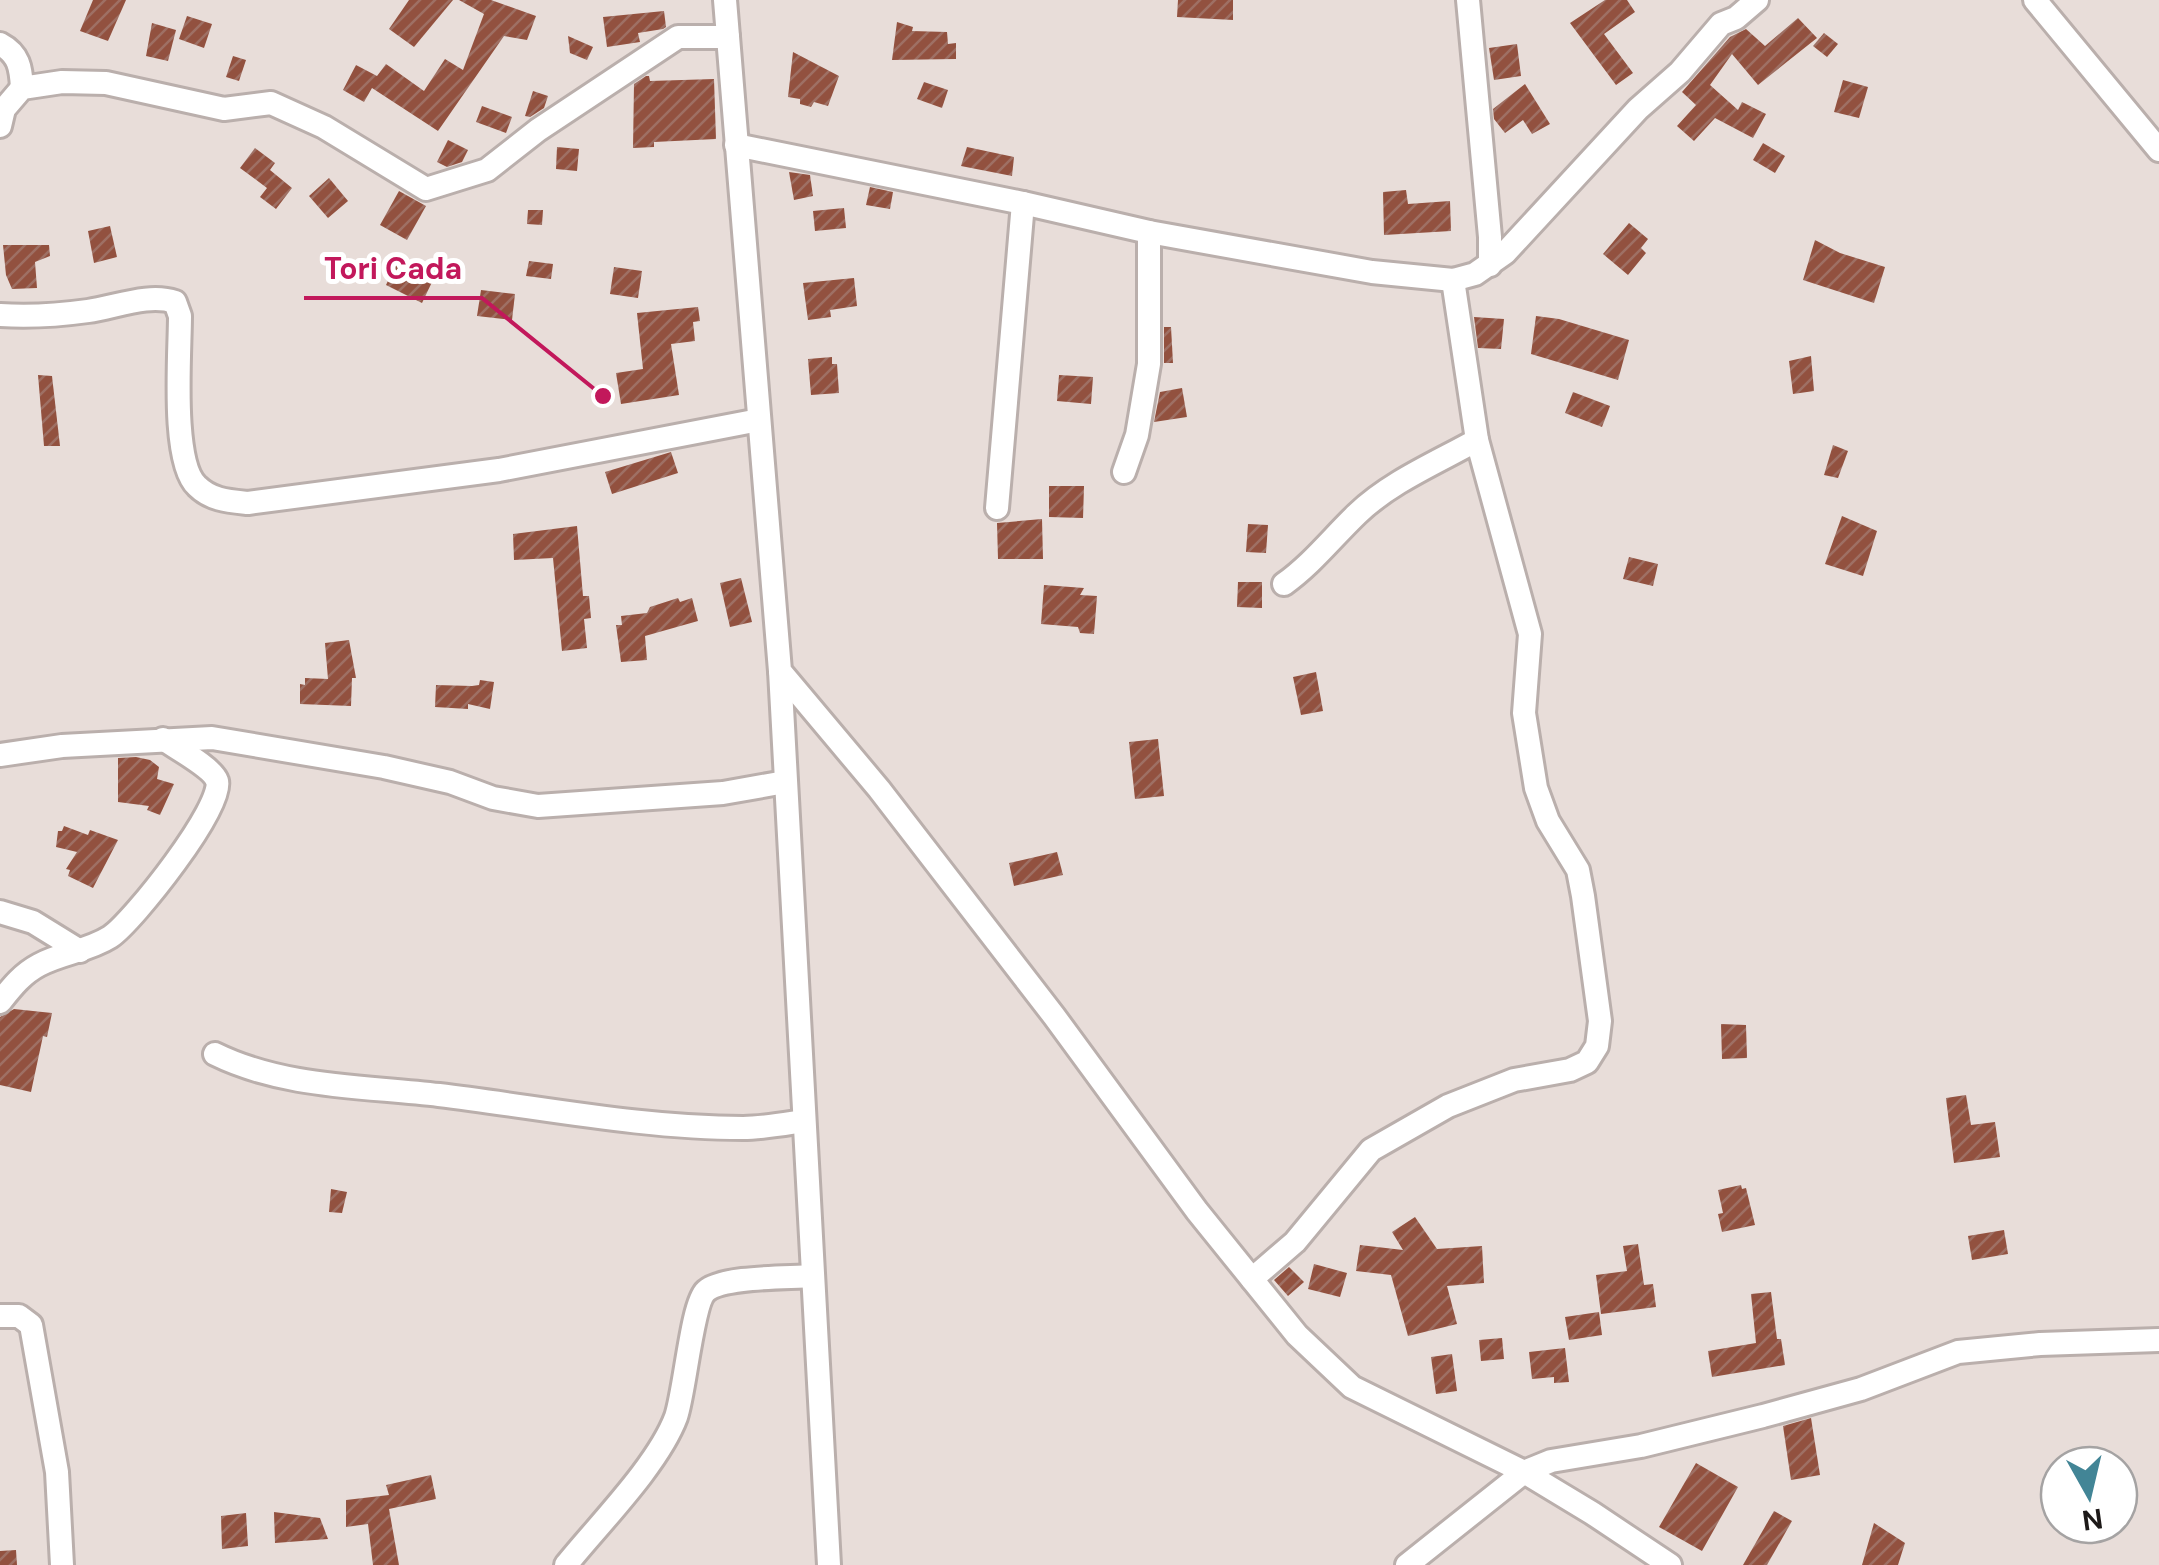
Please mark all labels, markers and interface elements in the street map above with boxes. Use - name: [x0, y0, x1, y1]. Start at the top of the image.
- callout: Tori Cada: [304, 238, 482, 298]
- text: Tori Cada: [324, 249, 462, 288]
- north arrow: [2039, 1445, 2139, 1545]
- text: N: [2080, 1500, 2105, 1539]

